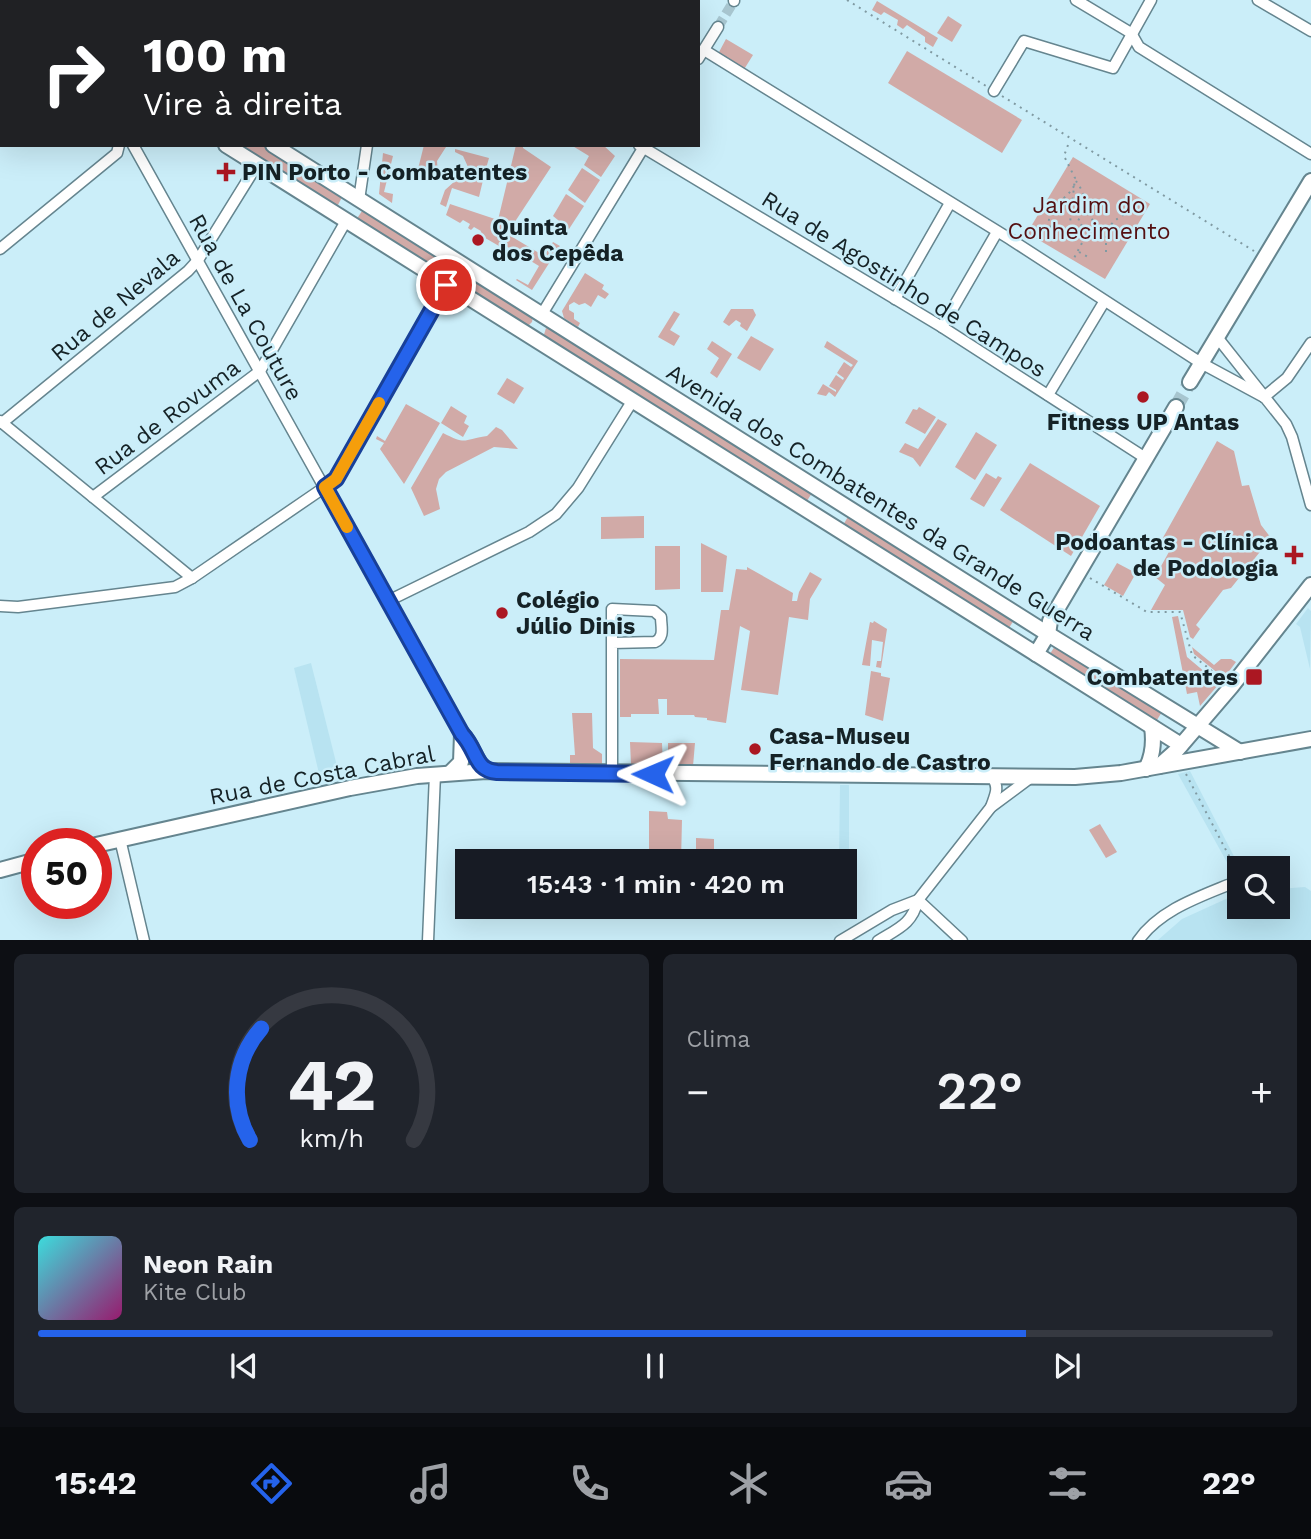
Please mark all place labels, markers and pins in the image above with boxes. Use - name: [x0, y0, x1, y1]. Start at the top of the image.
- place label: PIN Porto - Combatentes: [242, 159, 527, 186]
- marker: PIN Porto - Combatentes: [216, 162, 236, 182]
- place label: Quinta dos Cepêda: [492, 214, 624, 267]
- marker: Quinta dos Cepêda: [470, 232, 486, 248]
- pin: [416, 255, 476, 315]
- marker: Fitness UP Antas: [1135, 389, 1151, 405]
- place label: Fitness UP Antas: [1047, 409, 1239, 436]
- place label: Podoantas - Clínica de Podologia: [1055, 529, 1279, 582]
- marker: Podoantas - Clínica de Podologia: [1284, 545, 1304, 565]
- place label: Colégio Júlio Dinis: [516, 587, 635, 640]
- marker: Colégio Júlio Dinis: [494, 605, 510, 621]
- place label: Combatentes: [1087, 664, 1238, 691]
- marker: Combatentes: [1244, 667, 1264, 687]
- place label: Casa-Museu Fernando de Castro: [769, 723, 991, 776]
- marker: Casa-Museu Fernando de Castro: [747, 741, 763, 757]

